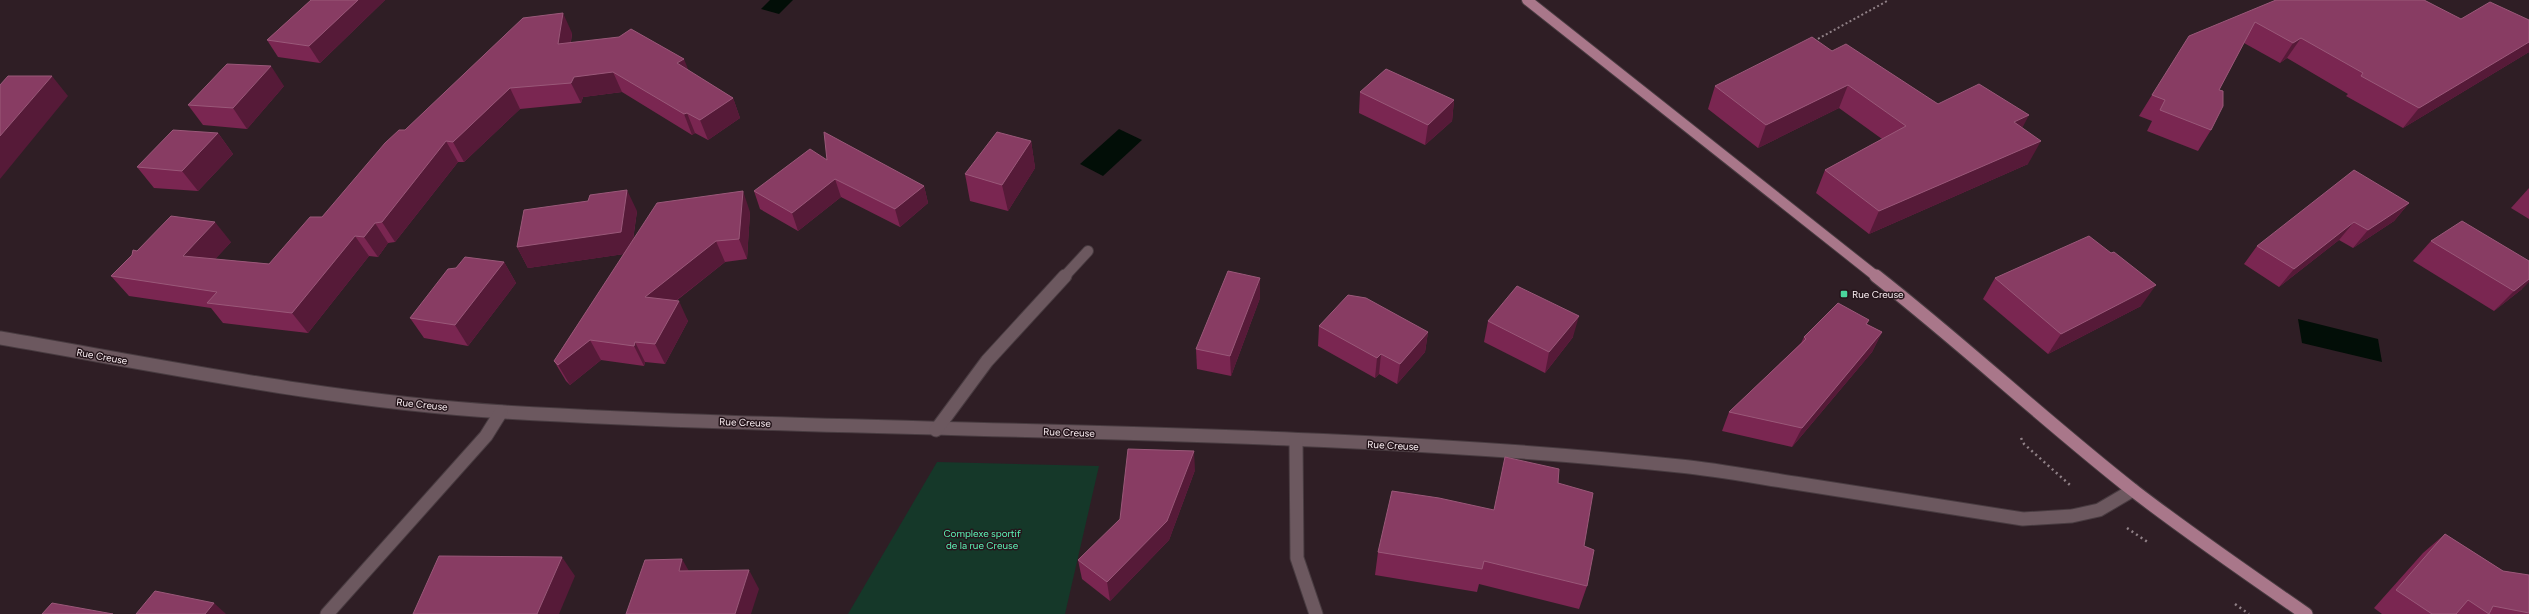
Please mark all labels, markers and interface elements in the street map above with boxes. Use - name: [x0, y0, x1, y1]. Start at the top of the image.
- place label: Rue Creuse: [1852, 288, 1904, 301]
- marker: Rue Creuse: [1839, 289, 1849, 299]
- street label: Rue Creuse: [75, 346, 129, 367]
- street label: Rue Creuse: [396, 395, 449, 414]
- street label: Rue Creuse: [719, 415, 771, 430]
- street label: Rue Creuse: [1043, 425, 1095, 440]
- street label: Rue Creuse: [1367, 438, 1420, 453]
- park label: Complexe sportif de la rue Creuse: [943, 527, 1021, 552]

